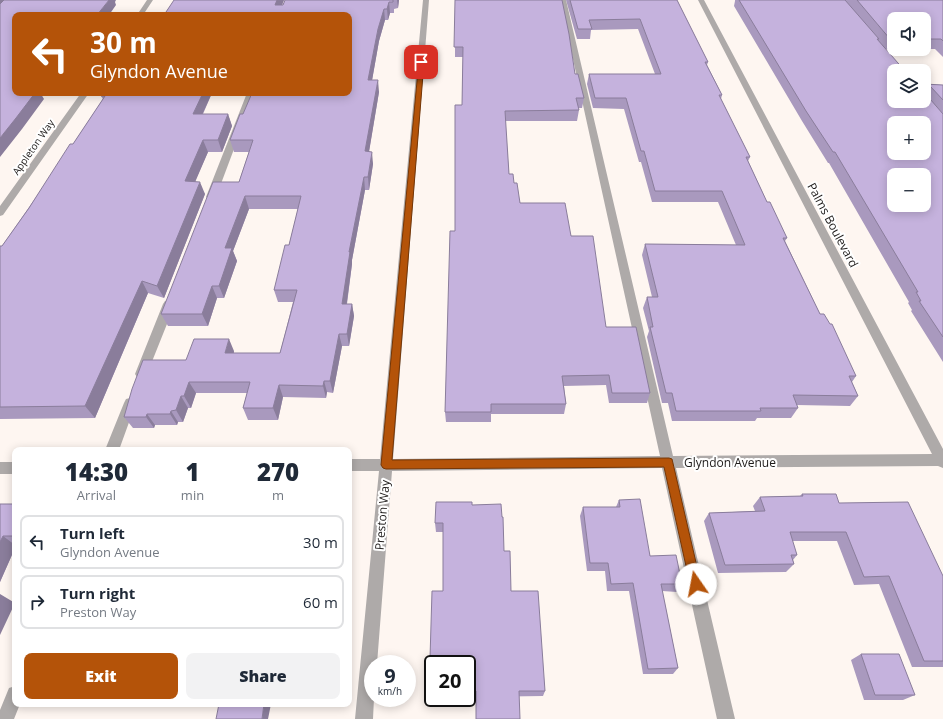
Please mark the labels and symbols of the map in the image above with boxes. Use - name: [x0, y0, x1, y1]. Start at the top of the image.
- pin: [404, 45, 438, 79]
- street label: Appleton Way: [9, 116, 58, 178]
- street label: Palms Boulevard: [803, 180, 863, 270]
- street label: Glyndon Avenue: [684, 454, 776, 471]
- street label: Preston Way: [370, 478, 394, 551]
- position arrow: [675, 563, 717, 605]
- speed limit sign: 20: [424, 655, 476, 707]

